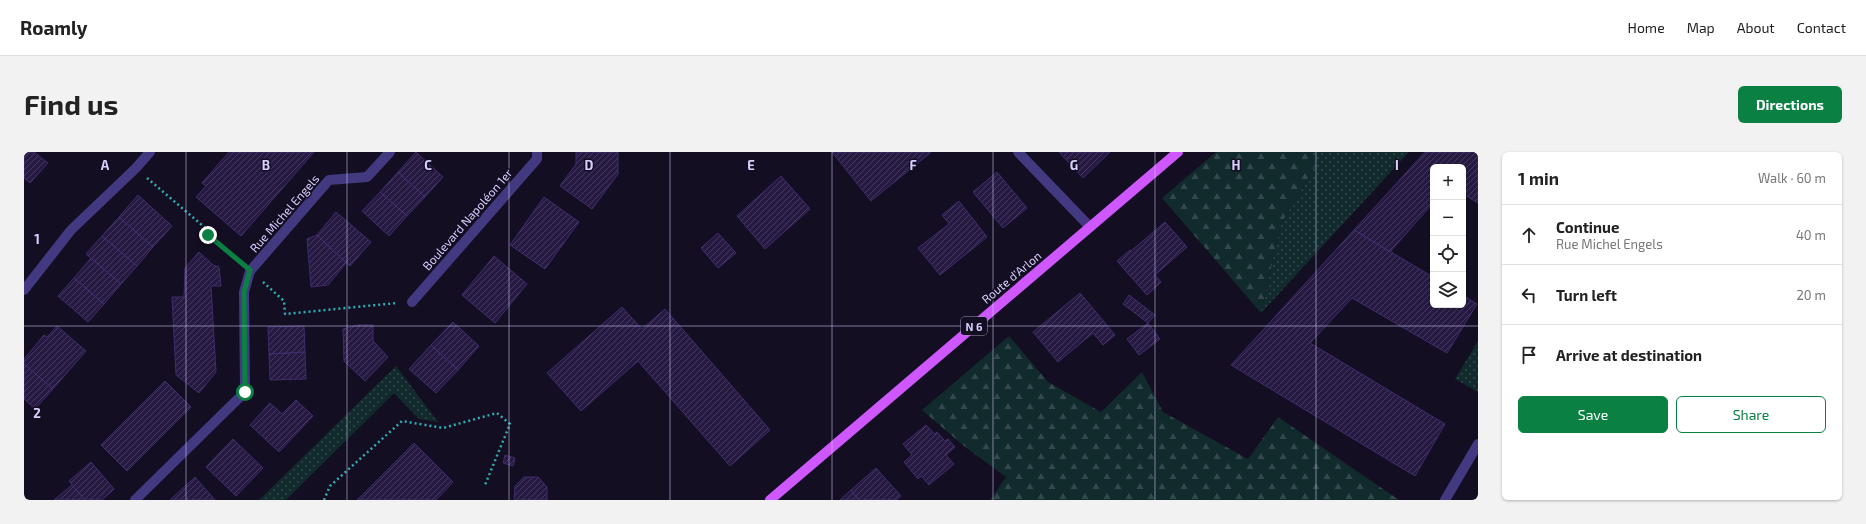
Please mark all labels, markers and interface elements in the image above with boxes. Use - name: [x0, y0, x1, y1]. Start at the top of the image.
- text: Roamly: [20, 16, 87, 39]
- text: Home: [1628, 19, 1665, 36]
- text: Map: [1687, 19, 1715, 36]
- text: About: [1737, 19, 1775, 36]
- text: Contact: [1797, 19, 1846, 36]
- button: Directions: [1738, 86, 1842, 123]
- text: Find us: [24, 87, 118, 121]
- text: A: [101, 157, 110, 173]
- text: B: [262, 157, 270, 173]
- text: C: [424, 157, 432, 173]
- text: D: [585, 157, 594, 173]
- text: E: [747, 157, 755, 173]
- text: F: [909, 157, 917, 173]
- text: G: [1070, 157, 1078, 173]
- text: H: [1232, 157, 1241, 173]
- text: I: [1395, 157, 1399, 173]
- map controls: [1430, 164, 1466, 308]
- button: +: [1430, 164, 1466, 200]
- street label: Boulevard Napoléon 1er: [419, 165, 515, 272]
- text: 1 min: [1518, 168, 1559, 188]
- text: Walk · 60 m: [1758, 170, 1826, 186]
- street label: Rue Michel Engels: [246, 171, 322, 255]
- button: −: [1430, 200, 1466, 236]
- text: Continue: [1556, 218, 1619, 236]
- icon: ahead: [1518, 224, 1540, 246]
- route end: [199, 226, 217, 244]
- text: 40 m: [1796, 227, 1826, 243]
- text: 1: [34, 231, 40, 247]
- button: locate: [1430, 236, 1466, 272]
- text: Rue Michel Engels: [1556, 236, 1663, 252]
- street label: Route d'Arlon: [978, 248, 1044, 306]
- button: layers: [1430, 272, 1466, 308]
- icon: left: [1518, 284, 1540, 306]
- text: Turn left: [1556, 286, 1617, 304]
- text: 20 m: [1797, 287, 1826, 303]
- road number: N 6: [961, 317, 987, 335]
- icon: arrive: [1518, 344, 1540, 366]
- text: Arrive at destination: [1556, 346, 1702, 364]
- route start: [236, 383, 254, 401]
- button: Save: [1518, 396, 1668, 433]
- button: Share: [1676, 396, 1826, 433]
- text: 2: [33, 405, 41, 421]

